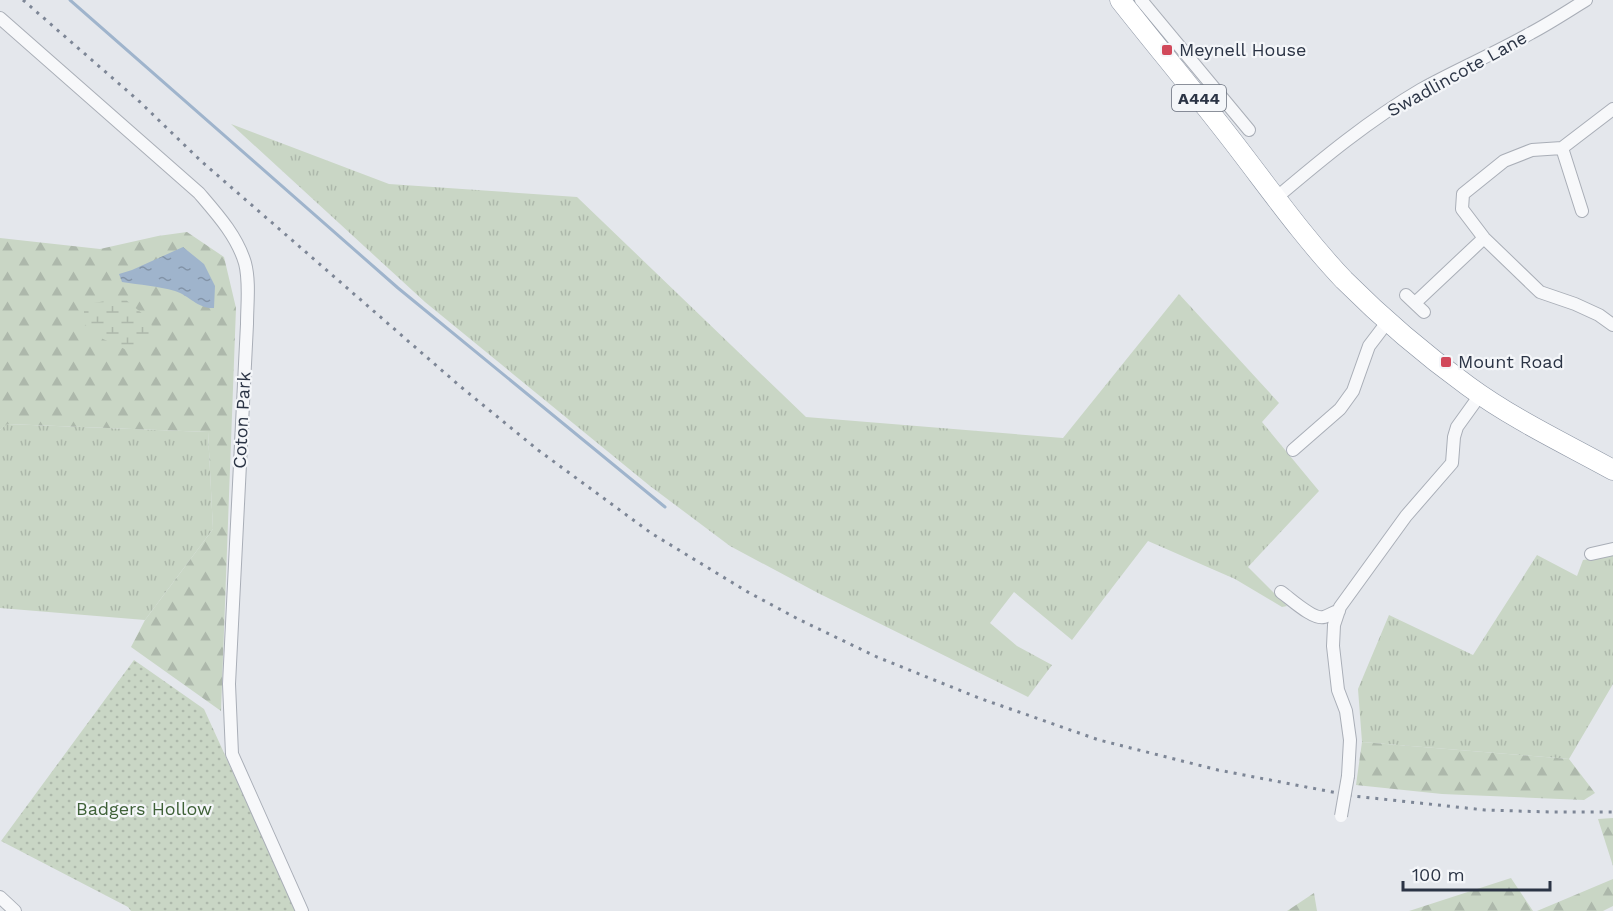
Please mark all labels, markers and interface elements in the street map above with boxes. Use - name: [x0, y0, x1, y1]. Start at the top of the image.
- street label: Swadlincote Lane: [1383, 26, 1530, 121]
- place label: Meynell House: [1179, 39, 1306, 60]
- marker: Meynell House: [1160, 43, 1174, 57]
- road number: A444: [1172, 85, 1226, 111]
- place label: Mount Road: [1458, 351, 1564, 372]
- marker: Mount Road: [1439, 355, 1453, 369]
- street label: Coton Park: [228, 371, 255, 469]
- park label: Badgers Hollow: [76, 798, 212, 819]
- scale bar: [1403, 854, 1550, 892]
- text: 100 m: [1412, 864, 1465, 885]

